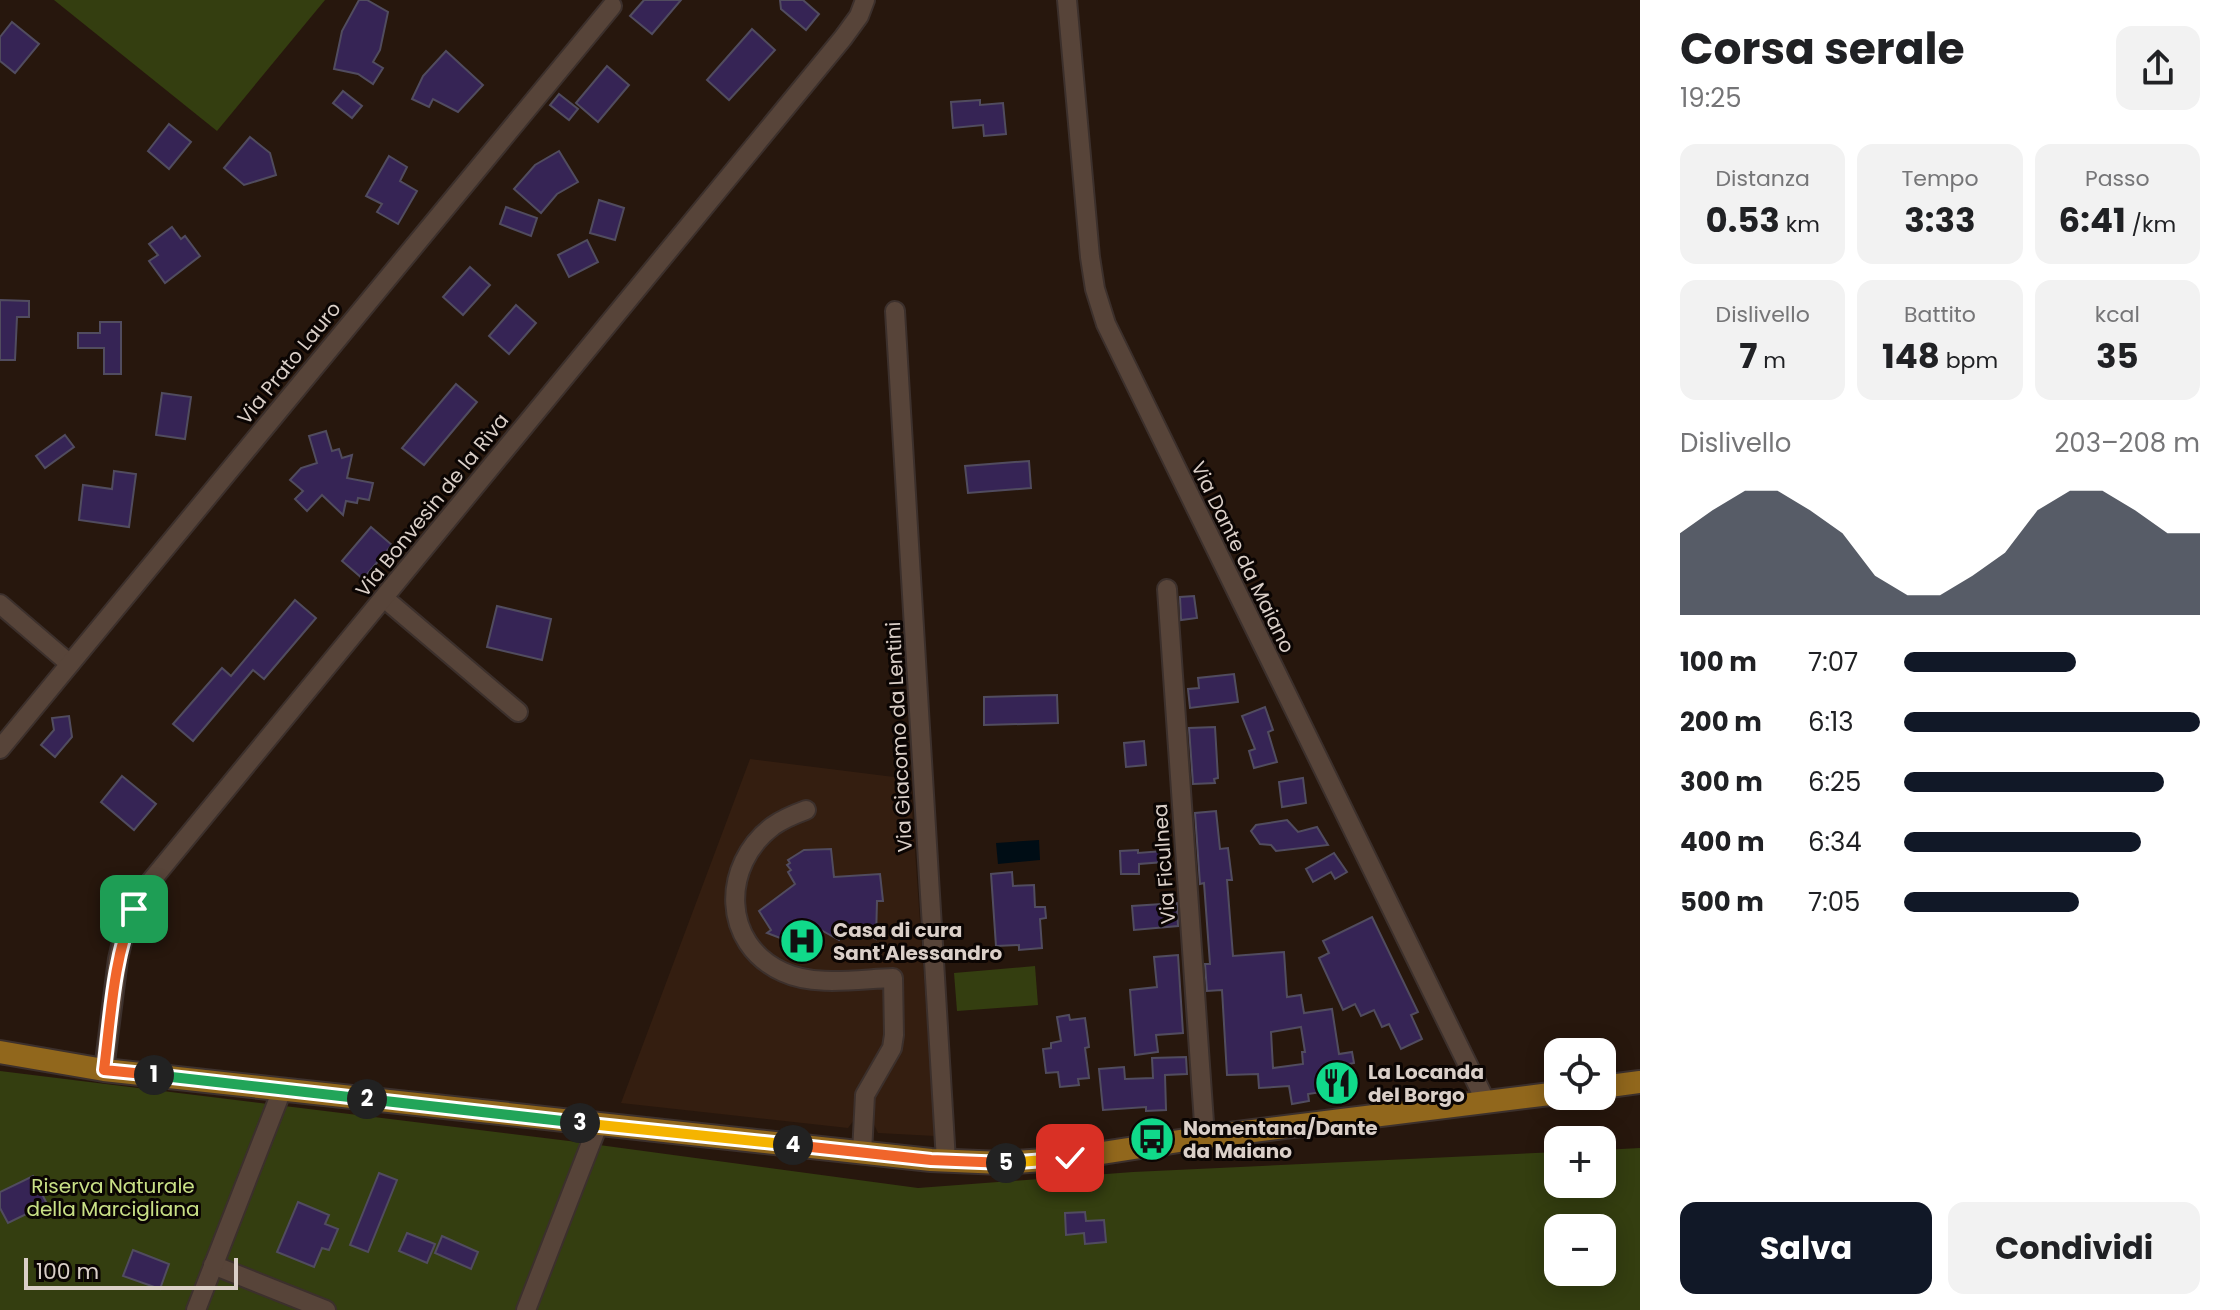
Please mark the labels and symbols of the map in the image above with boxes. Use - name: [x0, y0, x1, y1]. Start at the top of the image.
- street label: Via Prato Lauro: [231, 296, 347, 430]
- street label: Via Bonvesin de la Riva: [349, 407, 515, 603]
- street label: Via Dante da Maiano: [1184, 457, 1302, 657]
- street label: Via Giacomo da Lentini: [879, 621, 919, 853]
- street label: Via Ficulnea: [1146, 803, 1182, 925]
- pin: [100, 875, 168, 943]
- place label: Casa di cura Sant'Alessandro: [833, 916, 1002, 967]
- hospital icon: Casa di cura Sant'Alessandro: [778, 917, 826, 965]
- pin: 1: [134, 1055, 174, 1095]
- place label: La Locanda del Borgo: [1368, 1058, 1484, 1109]
- restaurant icon: La Locanda del Borgo: [1313, 1059, 1361, 1107]
- pin: 2: [347, 1079, 387, 1119]
- pin: 3: [560, 1103, 600, 1143]
- place label: Nomentana/Dante da Maiano: [1183, 1114, 1378, 1165]
- bus stop icon: Nomentana/Dante da Maiano: [1128, 1115, 1176, 1163]
- pin: [1036, 1124, 1104, 1192]
- pin: 4: [773, 1125, 813, 1165]
- pin: 5: [986, 1143, 1026, 1183]
- park label: Riserva Naturale della Marcigliana: [26, 1172, 200, 1223]
- scale bar: [24, 1254, 238, 1290]

